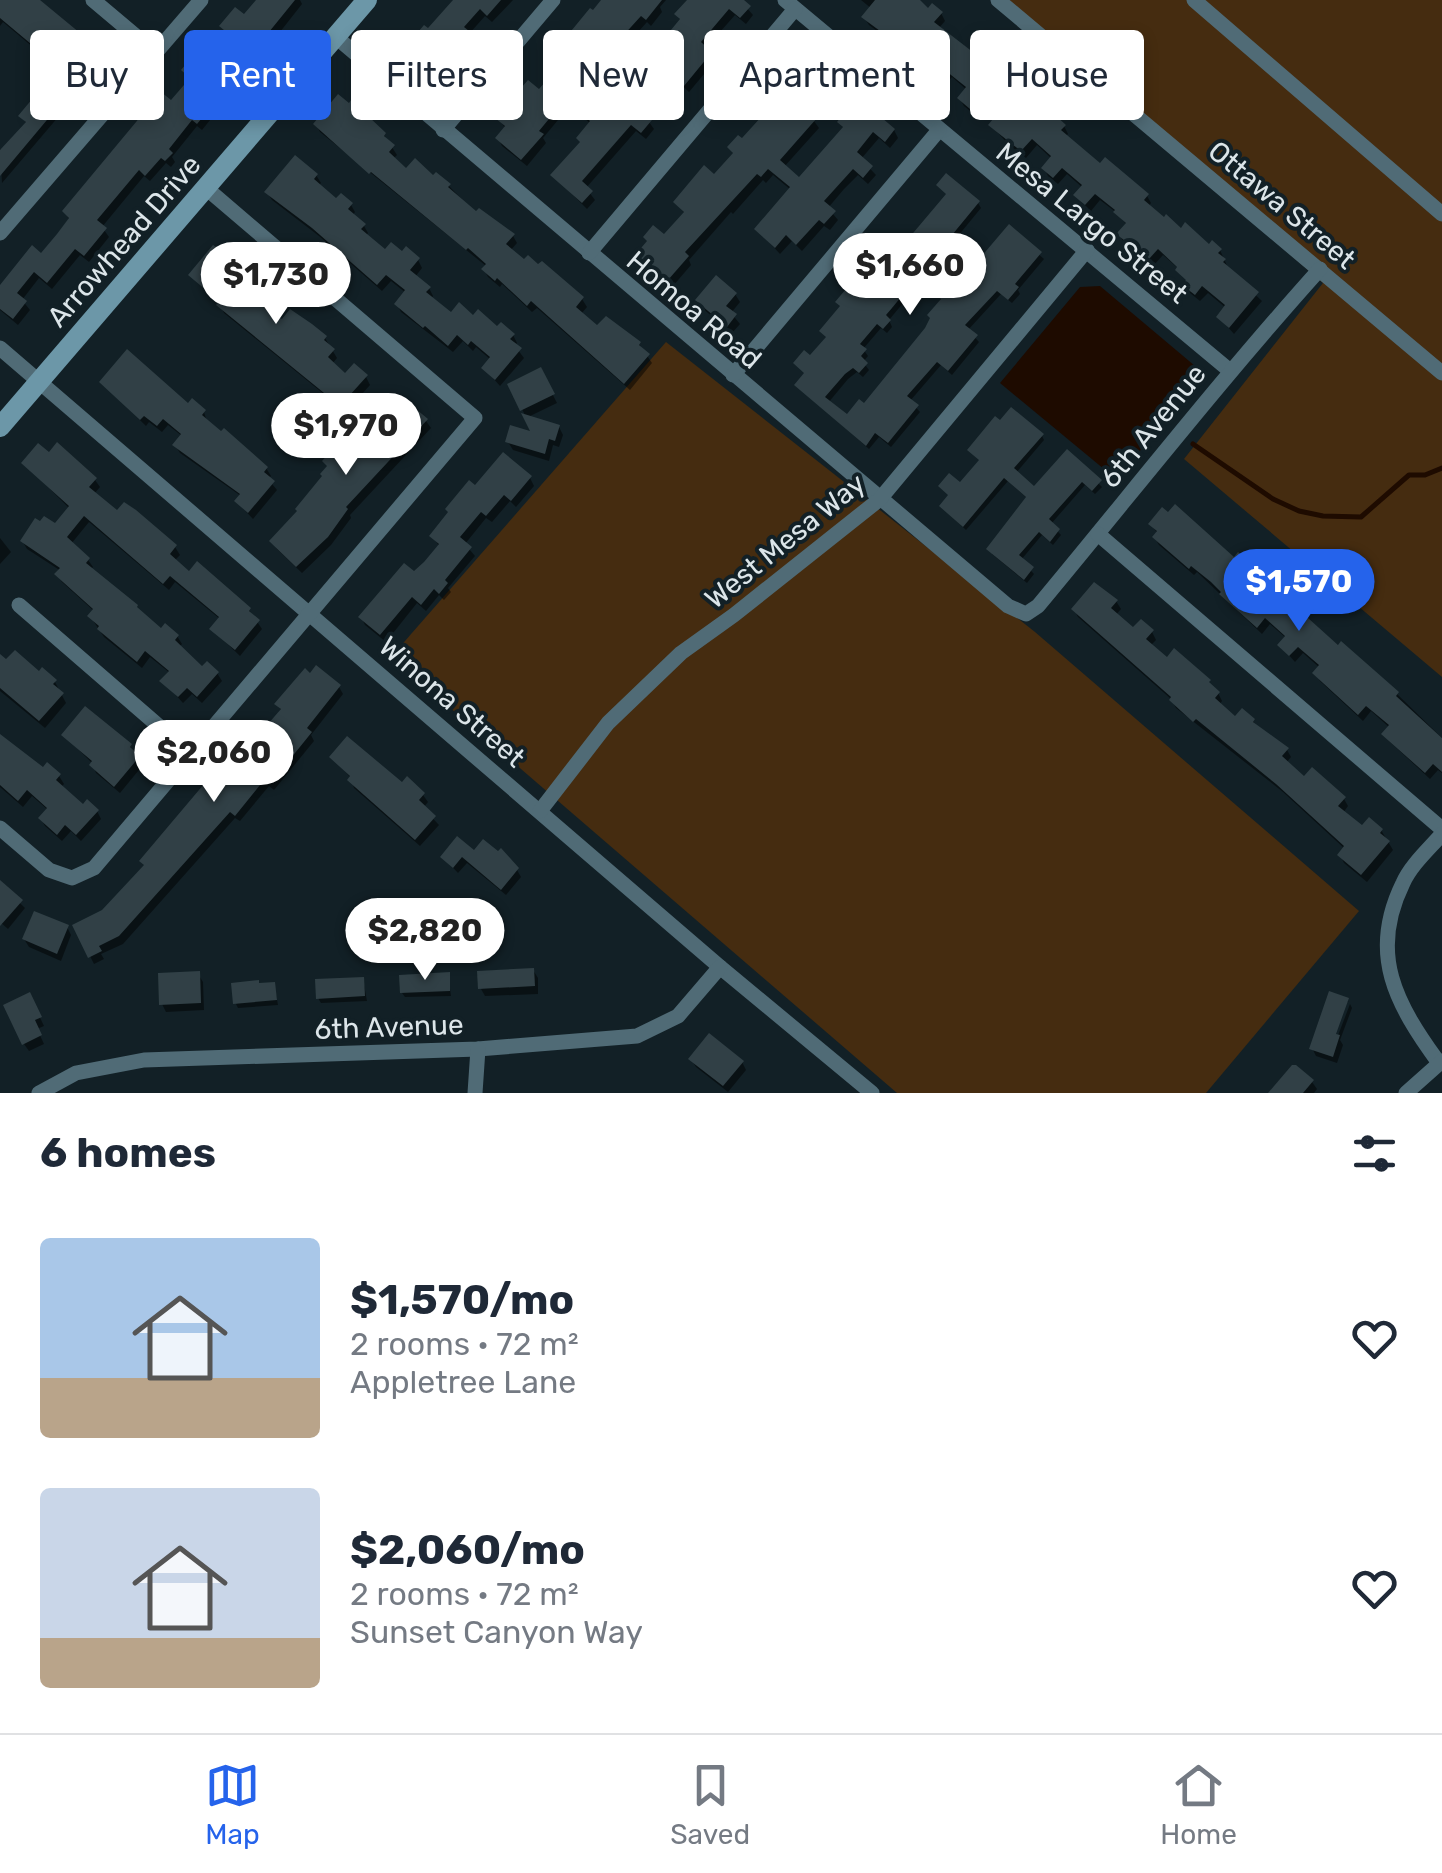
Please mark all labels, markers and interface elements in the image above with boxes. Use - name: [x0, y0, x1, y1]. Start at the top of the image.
- chip: Buy: [30, 30, 164, 120]
- chip: Rent: [184, 30, 331, 120]
- chip: Filters: [351, 30, 523, 120]
- chip: New: [543, 30, 684, 120]
- chip: Apartment: [704, 30, 950, 120]
- chip: House: [970, 30, 1144, 120]
- street label: Ottawa Street: [1202, 134, 1362, 276]
- street label: Mesa Largo Street: [990, 136, 1194, 310]
- street label: Arrowhead Drive: [40, 148, 208, 334]
- pin: $1,660: [829, 233, 991, 318]
- pin: $1,730: [195, 242, 357, 327]
- street label: Homoa Road: [620, 244, 768, 376]
- text: $1,660: [855, 246, 965, 284]
- text: $1,730: [223, 255, 329, 293]
- street label: 6th Avenue: [1093, 358, 1213, 494]
- pin: $1,970: [265, 393, 427, 478]
- text: $1,970: [293, 406, 399, 444]
- street label: West Mesa Way: [698, 466, 872, 616]
- pin: $1,570: [1218, 549, 1380, 634]
- text: $1,570: [1246, 562, 1352, 600]
- street label: Winona Street: [372, 630, 532, 774]
- pin: $2,060: [133, 720, 295, 805]
- text: $2,060: [156, 733, 272, 771]
- pin: $2,820: [344, 898, 506, 983]
- text: $2,820: [367, 911, 483, 949]
- street label: 6th Avenue: [314, 1008, 464, 1046]
- icon: filters: [1347, 1126, 1402, 1181]
- text: 6 homes: [40, 1128, 216, 1178]
- text: $1,570/mo: [350, 1275, 574, 1325]
- icon: home: [120, 1278, 240, 1398]
- icon: heart: [1347, 1311, 1402, 1366]
- text: 2 rooms · 72 m²: [350, 1325, 579, 1363]
- text: Appletree Lane: [350, 1363, 576, 1401]
- text: $2,060/mo: [350, 1525, 585, 1575]
- icon: home: [120, 1528, 240, 1648]
- icon: heart: [1347, 1561, 1402, 1616]
- text: 2 rooms · 72 m²: [350, 1575, 579, 1613]
- text: Sunset Canyon Way: [350, 1613, 643, 1651]
- tab: Map: [205, 1758, 260, 1851]
- tab: Saved: [670, 1758, 750, 1851]
- tab: Home: [1160, 1758, 1237, 1851]

